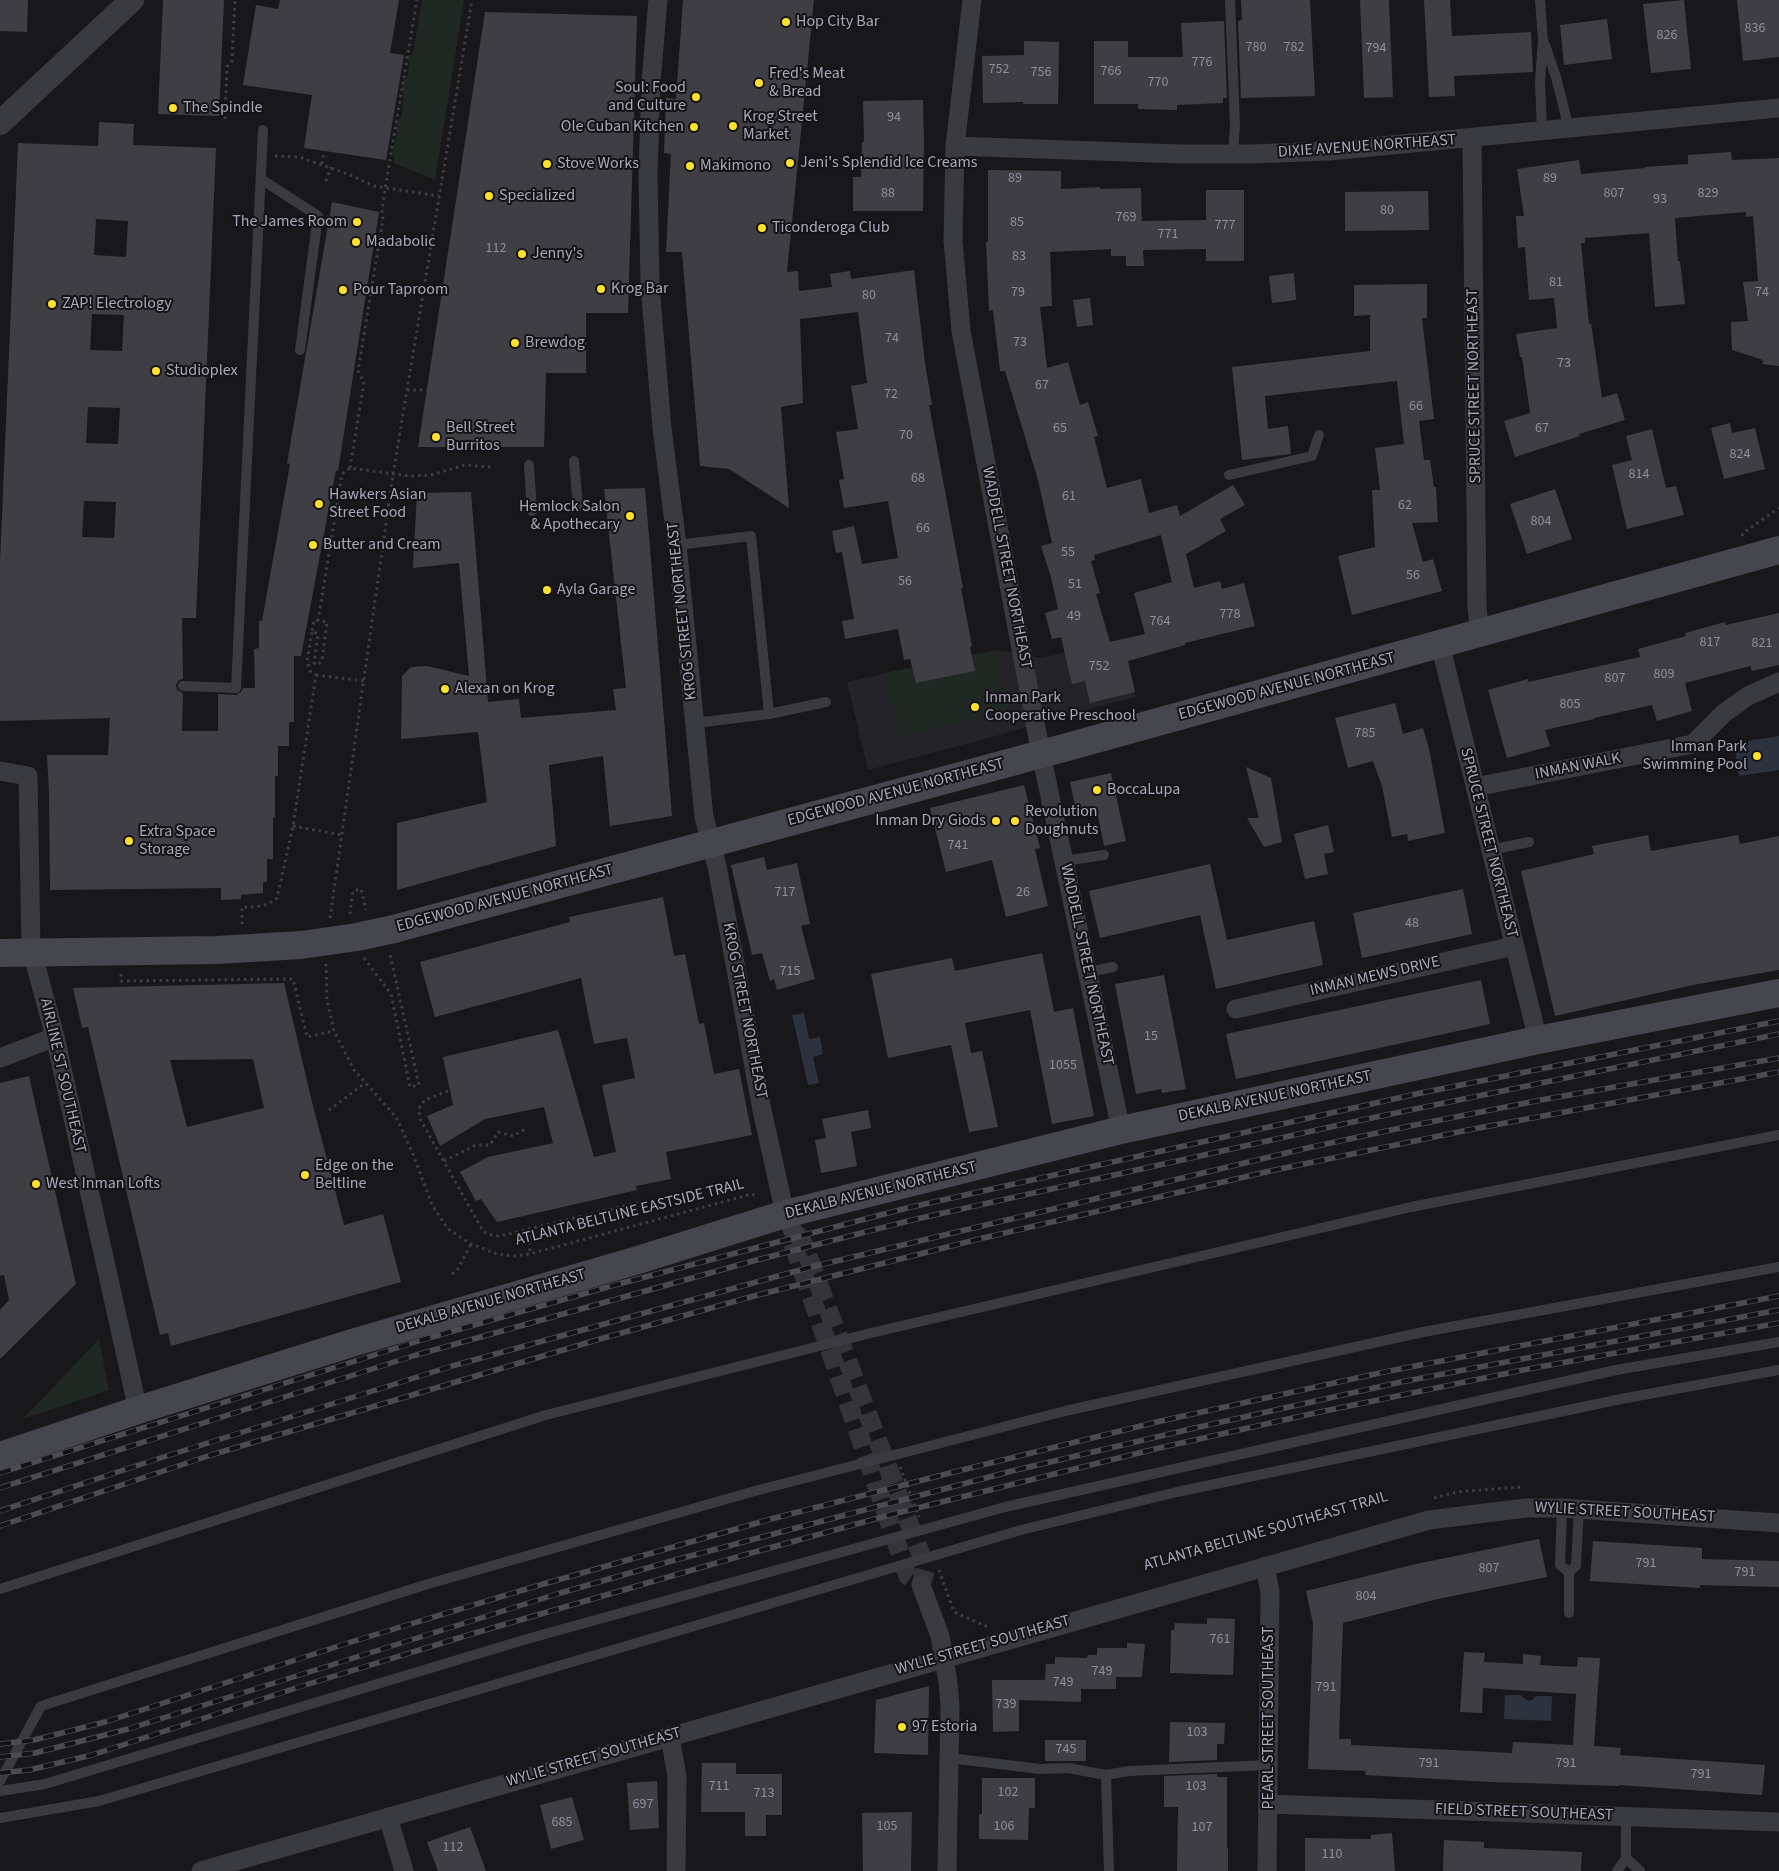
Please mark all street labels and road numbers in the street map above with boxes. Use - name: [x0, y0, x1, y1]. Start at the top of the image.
- street label: DIXIE AVENUE NORTHEAST: [1277, 131, 1457, 163]
- street label: SPRUCE STREET NORTHEAST: [1464, 288, 1486, 484]
- street label: WADDELL STREET NORTHEAST: [977, 465, 1035, 671]
- street label: KROG STREET NORTHEAST: [664, 521, 702, 701]
- street label: EDGEWOOD AVENUE NORTHEAST: [1177, 649, 1397, 725]
- street label: SPRUCE STREET NORTHEAST: [1455, 746, 1521, 940]
- street label: INMAN WALK: [1534, 749, 1622, 785]
- street label: EDGEWOOD AVENUE NORTHEAST: [786, 755, 1006, 831]
- street label: EDGEWOOD AVENUE NORTHEAST: [395, 861, 615, 937]
- street label: WADDELL STREET NORTHEAST: [1055, 863, 1117, 1067]
- street label: KROG STREET NORTHEAST: [717, 921, 771, 1101]
- street label: INMAN MEWS DRIVE: [1308, 953, 1442, 1001]
- street label: AIRLINE ST SOUTHEAST: [35, 997, 89, 1155]
- street label: DEKALB AVENUE NORTHEAST: [1177, 1067, 1373, 1127]
- street label: DEKALB AVENUE NORTHEAST: [783, 1158, 979, 1224]
- street label: ATLANTA BELTLINE EASTSIDE TRAIL: [514, 1175, 746, 1251]
- street label: DEKALB AVENUE NORTHEAST: [394, 1266, 588, 1338]
- street label: ATLANTA BELTLINE SOUTHEAST TRAIL: [1142, 1488, 1390, 1576]
- street label: WYLIE STREET SOUTHEAST: [1534, 1499, 1716, 1527]
- street label: WYLIE STREET SOUTHEAST: [893, 1612, 1073, 1680]
- street label: PEARL STREET SOUTHEAST: [1259, 1626, 1279, 1810]
- street label: WYLIE STREET SOUTHEAST: [504, 1724, 684, 1792]
- street label: FIELD STREET SOUTHEAST: [1435, 1800, 1613, 1826]

